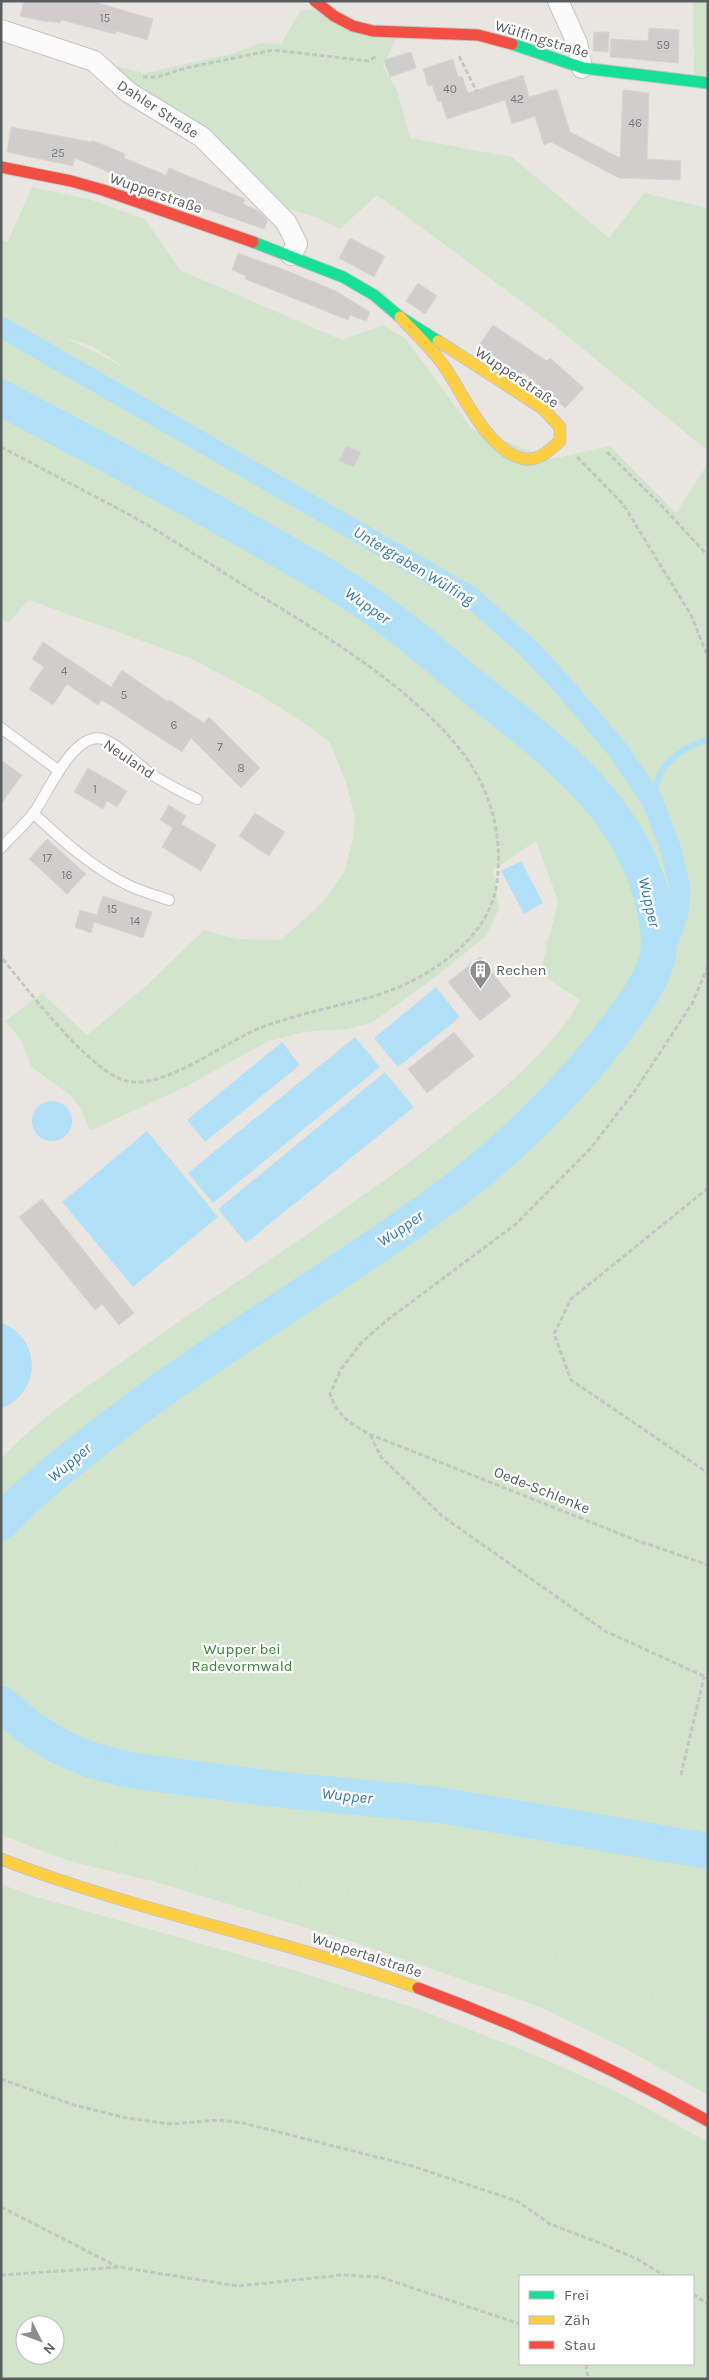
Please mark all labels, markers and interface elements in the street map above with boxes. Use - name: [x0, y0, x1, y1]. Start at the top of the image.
- house number: 15: [100, 11, 111, 25]
- street label: Wülfingstraße: [493, 16, 591, 62]
- house number: 59: [656, 38, 670, 52]
- street label: Dahler Straße: [114, 76, 202, 142]
- house number: 40: [443, 82, 457, 96]
- house number: 42: [510, 92, 524, 106]
- house number: 46: [628, 116, 642, 130]
- house number: 25: [51, 146, 65, 160]
- street label: Wupperstraße: [107, 169, 205, 217]
- street label: Wupperstraße: [472, 342, 562, 412]
- water label: Untergraben Wülfing: [350, 522, 478, 609]
- water label: Wupper: [341, 583, 395, 628]
- house number: 4: [61, 664, 68, 678]
- house number: 5: [121, 688, 128, 702]
- house number: 6: [171, 718, 178, 732]
- street label: Neuland: [100, 735, 158, 783]
- house number: 7: [217, 740, 223, 754]
- house number: 8: [237, 761, 245, 775]
- house number: 1: [93, 782, 97, 796]
- house number: 17: [42, 851, 52, 865]
- house number: 16: [62, 868, 73, 882]
- water label: Wupper: [634, 875, 665, 930]
- house number: 15: [107, 902, 118, 916]
- house number: 14: [130, 914, 141, 928]
- building icon: Rechen: [468, 958, 492, 989]
- place label: Rechen: [496, 961, 546, 979]
- water label: Wupper: [374, 1206, 427, 1251]
- water label: Wupper: [44, 1438, 95, 1486]
- street label: Oede-Schlenke: [491, 1463, 593, 1517]
- park label: Wupper bei Radevormwald: [191, 1640, 293, 1675]
- water label: Wupper: [320, 1783, 374, 1808]
- street label: Wuppertalstraße: [310, 1929, 424, 1981]
- legend: [519, 2275, 694, 2365]
- text: Frei: [564, 2286, 589, 2304]
- text: Zäh: [564, 2311, 590, 2329]
- north arrow: [15, 2315, 65, 2365]
- text: Stau: [564, 2336, 596, 2354]
- text: N: [40, 2339, 59, 2358]

